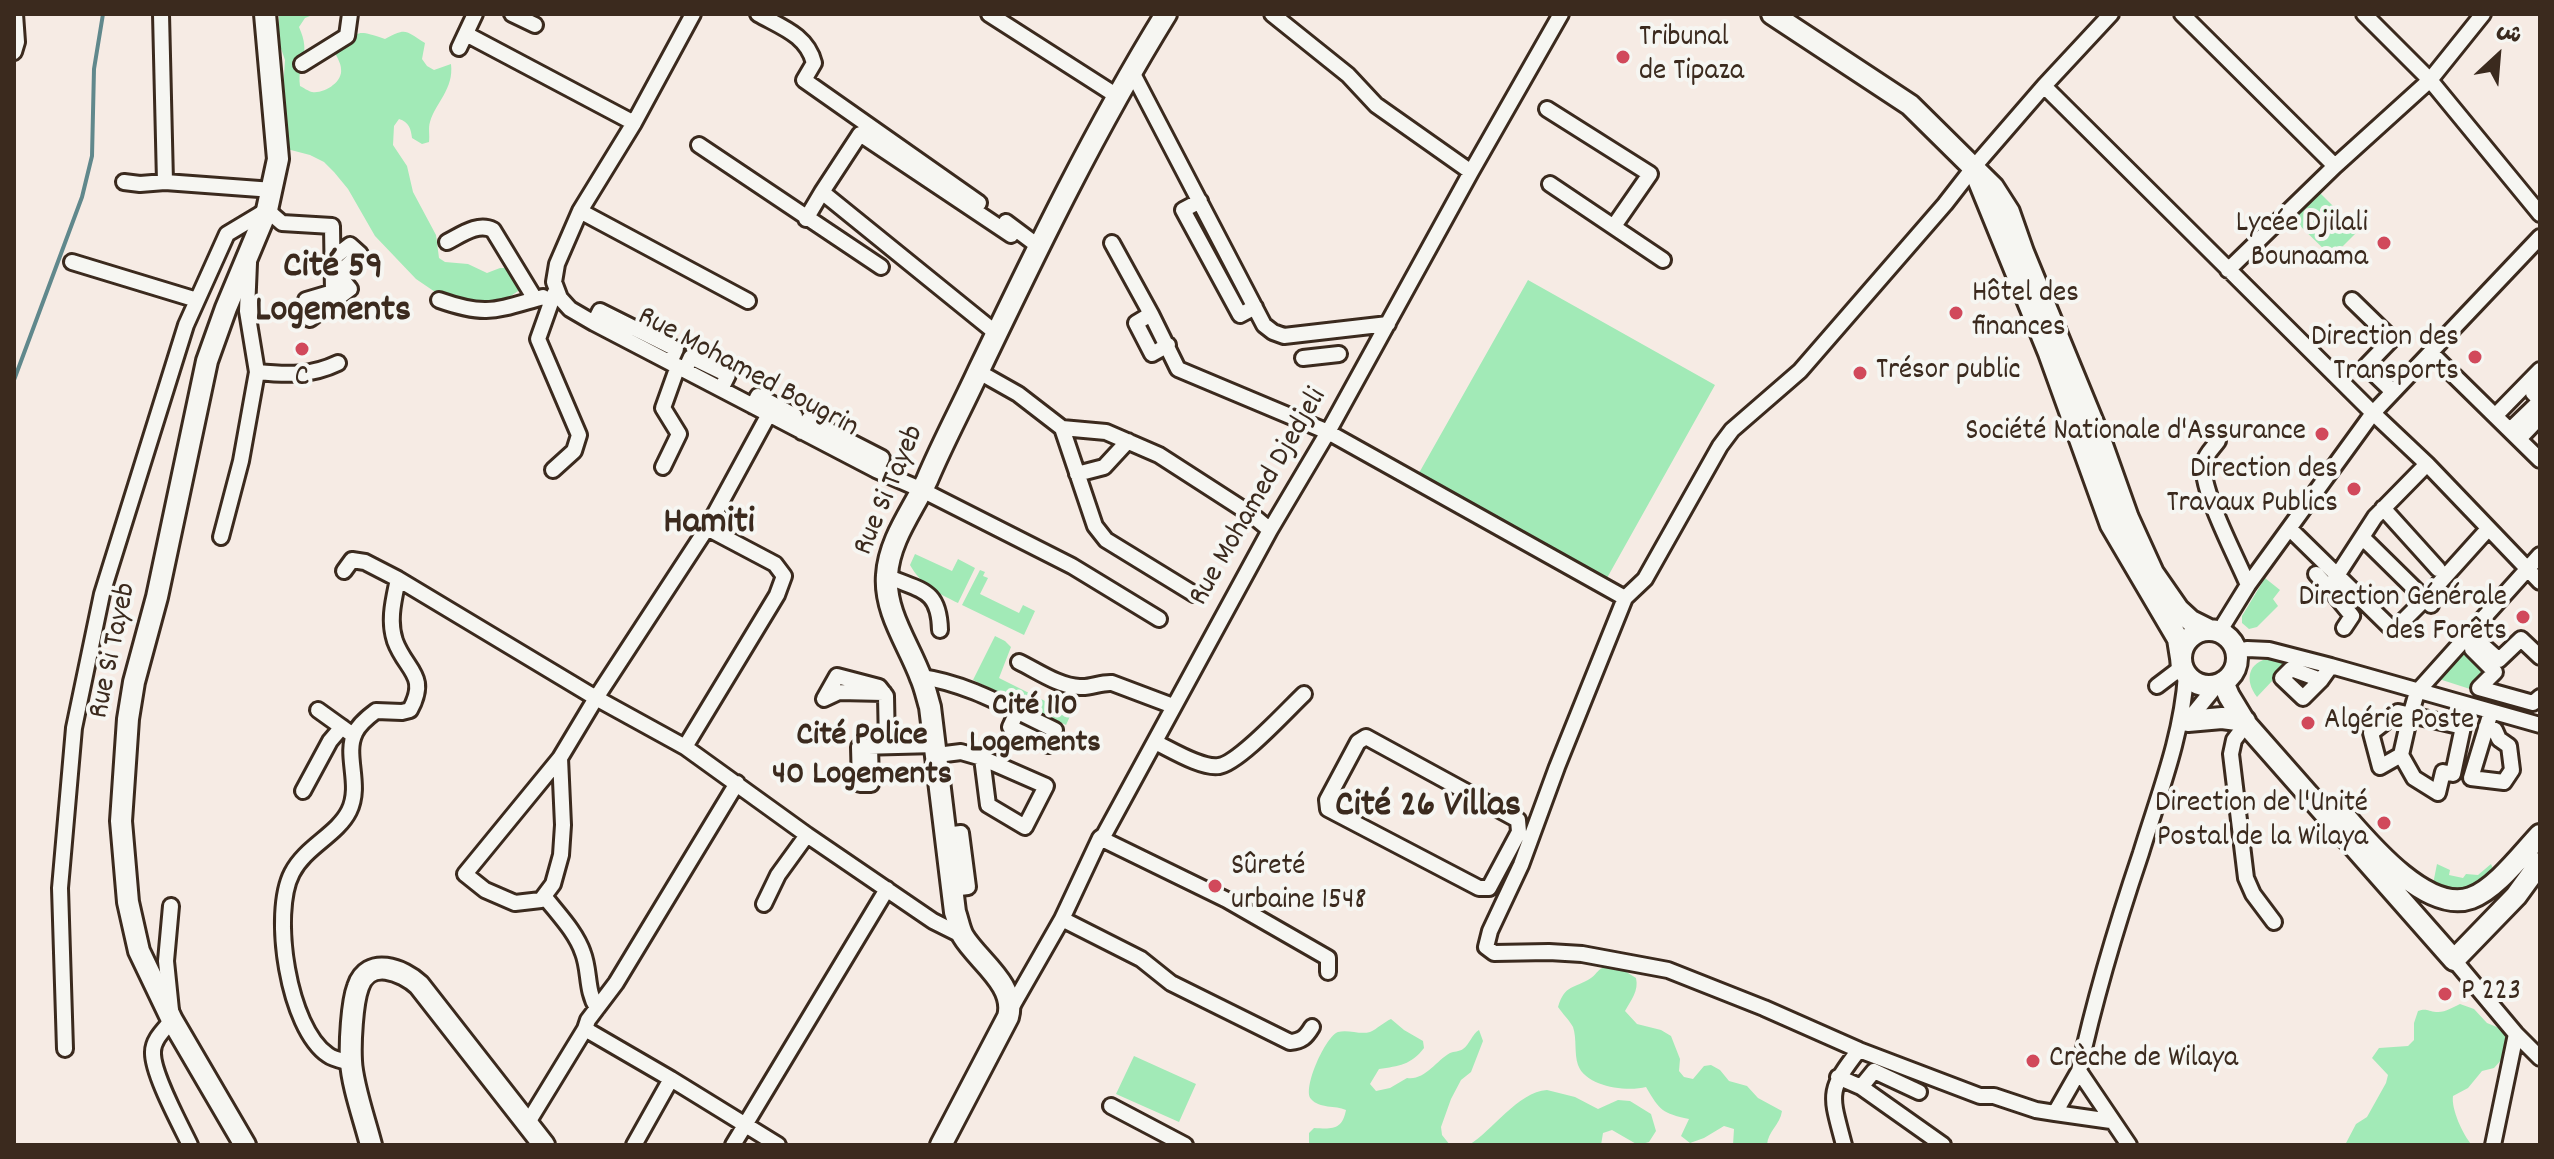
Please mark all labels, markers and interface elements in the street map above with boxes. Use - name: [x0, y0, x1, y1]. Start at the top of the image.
- text: ش: [2491, 15, 2526, 53]
- north arrow: [2458, 16, 2538, 96]
- place label: Tribunal de Tipaza: [1639, 22, 1744, 92]
- marker: Tribunal de Tipaza: [1614, 48, 1632, 66]
- place label: Lycée Djilali Bounaama: [2236, 208, 2368, 278]
- marker: Lycée Djilali Bounaama: [2375, 234, 2393, 252]
- district label: Cité 59 Logements: [255, 247, 411, 336]
- place label: Hôtel des finances: [1972, 278, 2079, 348]
- street label: Rue Mohamed Bougrin: [630, 301, 864, 447]
- marker: Hôtel des finances: [1947, 304, 1965, 322]
- place label: Direction des Transports: [2311, 322, 2459, 392]
- marker: C: [293, 340, 311, 358]
- marker: Direction des Transports: [2466, 348, 2484, 366]
- place label: Trésor public: [1876, 355, 2020, 391]
- place label: C: [295, 362, 309, 398]
- marker: Trésor public: [1851, 364, 1869, 382]
- street label: Rue Mohamed Djedjeli: [1183, 383, 1337, 613]
- place label: Société Nationale d'Assurance: [1965, 416, 2306, 452]
- street label: Rue Si Tayeb: [848, 421, 934, 561]
- marker: Société Nationale d'Assurance: [2313, 425, 2331, 443]
- place label: Direction des Travaux Publics: [2166, 454, 2338, 524]
- marker: Direction des Travaux Publics: [2345, 480, 2363, 498]
- district label: Hamiti: [663, 503, 755, 549]
- street label: Rue Si Tayeb: [83, 580, 147, 722]
- place label: Direction Générale des Forêts: [2299, 582, 2507, 652]
- marker: Direction Générale des Forêts: [2514, 608, 2532, 626]
- district label: Cité 110 Logements: [969, 690, 1101, 765]
- place label: Algérie Poste: [2324, 705, 2474, 741]
- marker: Algérie Poste: [2299, 714, 2317, 732]
- district label: Cité Police 40 Logements: [772, 718, 952, 798]
- district label: Cité 26 Villas: [1335, 786, 1521, 832]
- place label: Direction de l'Unité Postal de la Wilaya: [2155, 788, 2368, 858]
- marker: Direction de l'Unité Postal de la Wilaya: [2375, 814, 2393, 832]
- place label: Sûreté urbaine 1548: [1231, 851, 1366, 922]
- marker: Sûreté urbaine 1548: [1206, 877, 1224, 895]
- place label: P 223: [2461, 976, 2521, 1012]
- marker: P 223: [2436, 985, 2454, 1003]
- place label: Crèche de Wilaya: [2049, 1043, 2238, 1079]
- marker: Crèche de Wilaya: [2024, 1052, 2042, 1070]

